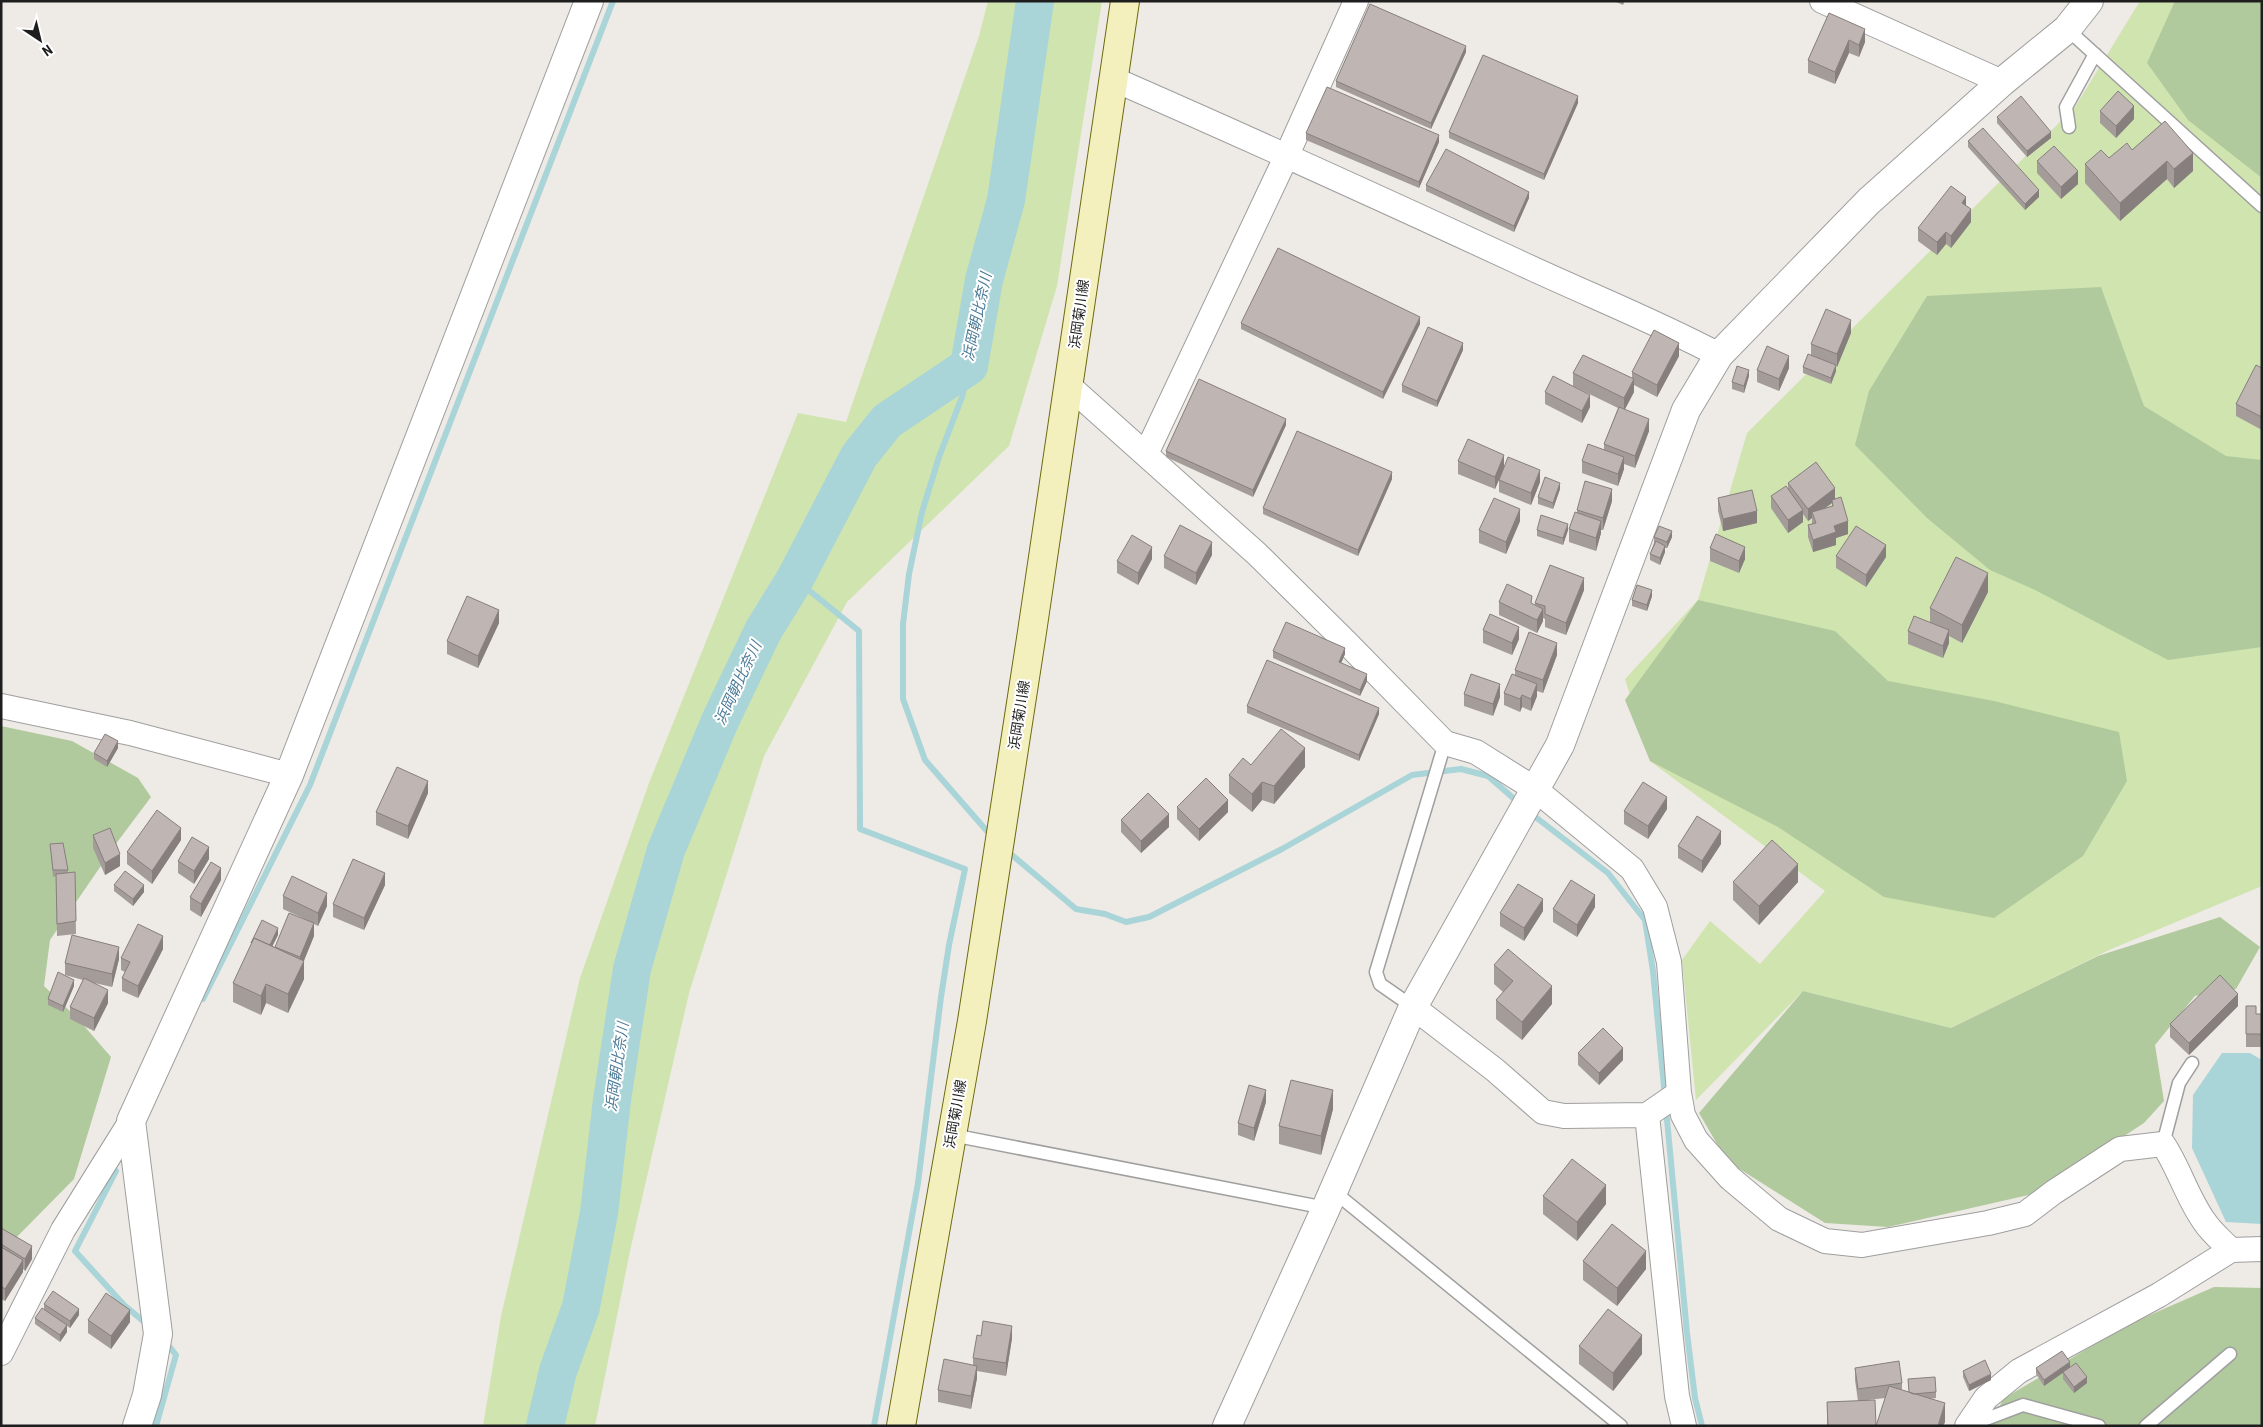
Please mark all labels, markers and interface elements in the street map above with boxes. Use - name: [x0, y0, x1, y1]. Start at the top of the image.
- north arrow: [15, 15, 65, 65]
- text: N: [39, 42, 56, 60]
- water label: 浜岡朝比奈川: [959, 269, 996, 363]
- street label: 浜岡菊川線: [1066, 278, 1092, 350]
- water label: 浜岡朝比奈川: [711, 637, 766, 728]
- street label: 浜岡菊川線: [1006, 679, 1032, 751]
- water label: 浜岡朝比奈川: [602, 1019, 632, 1113]
- street label: 浜岡菊川線: [941, 1078, 969, 1150]

